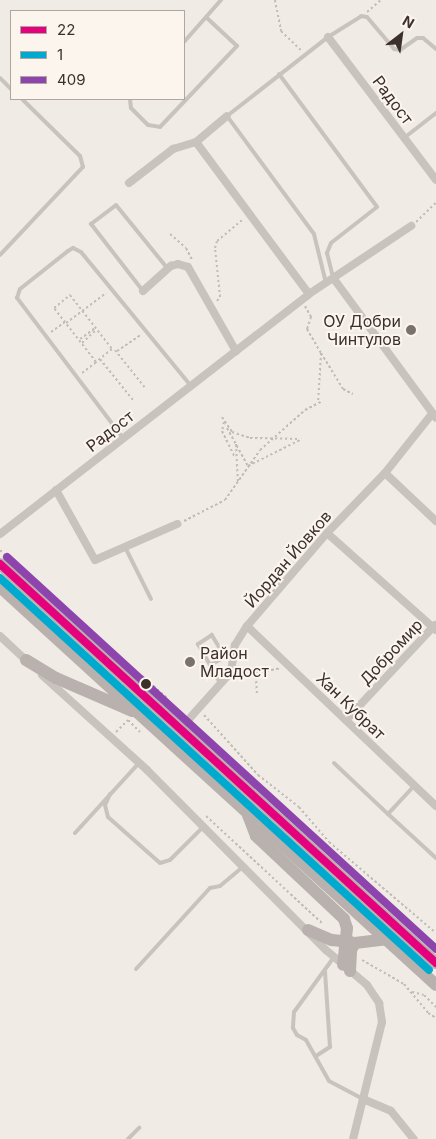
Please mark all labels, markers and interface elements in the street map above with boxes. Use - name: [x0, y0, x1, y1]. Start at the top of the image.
- legend: [10, 10, 185, 100]
- north arrow: [376, 10, 426, 60]
- text: N: [400, 12, 418, 32]
- text: 22: [57, 20, 75, 39]
- text: 1: [57, 45, 63, 64]
- text: 409: [57, 70, 85, 89]
- street label: Радост: [369, 72, 417, 128]
- place label: ОУ Добри Чинтулов: [323, 311, 401, 349]
- marker: ОУ Добри Чинтулов: [405, 324, 417, 336]
- street label: Радост: [82, 406, 138, 456]
- street label: Йордан Йовков: [241, 507, 335, 611]
- street label: Добромир: [356, 615, 426, 689]
- place label: Район Младост: [200, 643, 269, 681]
- marker: Район Младост: [184, 656, 196, 668]
- street label: Хан Кубрат: [313, 669, 389, 743]
- unlabelled marker: [141, 679, 151, 689]

